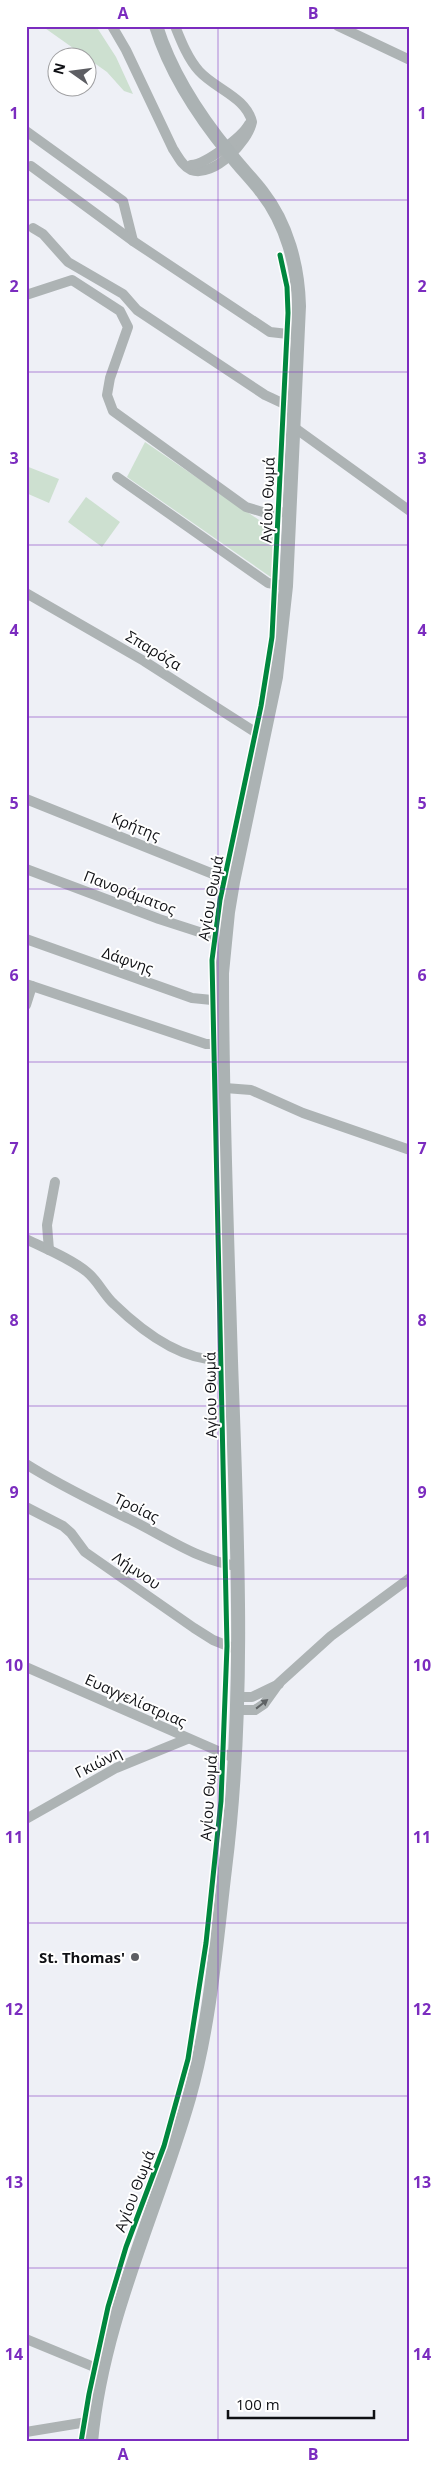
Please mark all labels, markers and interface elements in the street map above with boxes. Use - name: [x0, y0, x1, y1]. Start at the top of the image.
- text: A: [117, 2, 129, 24]
- text: B: [308, 2, 318, 24]
- north arrow: [48, 48, 98, 98]
- text: N: [48, 61, 69, 77]
- text: 1: [9, 102, 19, 124]
- text: 1: [417, 102, 427, 124]
- text: 2: [9, 275, 19, 297]
- text: 2: [417, 275, 427, 297]
- text: 3: [9, 447, 19, 469]
- text: 3: [417, 447, 427, 469]
- street label: Αγίου Θωμά: [256, 457, 278, 543]
- text: 4: [9, 619, 19, 641]
- text: 4: [417, 619, 427, 641]
- street label: Σπαρόζα: [122, 626, 186, 674]
- text: 5: [9, 792, 19, 814]
- text: 5: [417, 792, 427, 814]
- street label: Κρήτης: [109, 807, 163, 845]
- street label: Αγίου Θωμά: [193, 854, 227, 942]
- street label: Πανοράματος: [81, 865, 179, 919]
- street label: Δάφνης: [100, 942, 156, 978]
- text: 6: [9, 964, 19, 986]
- text: 6: [417, 964, 427, 986]
- text: 7: [9, 1137, 19, 1159]
- text: 7: [417, 1137, 427, 1159]
- text: 8: [9, 1309, 19, 1331]
- text: 8: [417, 1309, 427, 1331]
- street label: Αγίου Θωμά: [199, 1352, 221, 1438]
- text: 9: [9, 1481, 19, 1503]
- text: 9: [417, 1481, 427, 1503]
- street label: Τροίας: [111, 1488, 163, 1526]
- street label: Λήμνου: [109, 1547, 165, 1593]
- text: 10: [5, 1654, 23, 1676]
- text: 10: [413, 1654, 431, 1676]
- street label: Ευαγγελίστριας: [82, 1669, 190, 1731]
- one-way arrow: [255, 1699, 269, 1709]
- street label: Γκιώνη: [71, 1742, 125, 1782]
- street label: Αγίου Θωμά: [195, 1754, 221, 1842]
- text: 11: [5, 1826, 23, 1848]
- text: 11: [413, 1826, 431, 1848]
- place label: St. Thomas': [39, 1947, 125, 1967]
- marker: St. Thomas': [129, 1951, 141, 1963]
- text: 12: [5, 1998, 23, 2020]
- text: 12: [413, 1998, 431, 2020]
- street label: Αγίου Θωμά: [109, 2147, 159, 2235]
- text: 13: [5, 2171, 23, 2193]
- text: 13: [413, 2171, 431, 2193]
- text: 14: [5, 2343, 23, 2365]
- text: 14: [413, 2343, 431, 2365]
- scale bar: [228, 2388, 375, 2420]
- text: 100 m: [236, 2394, 280, 2414]
- text: A: [117, 2443, 129, 2465]
- text: B: [308, 2443, 318, 2465]

